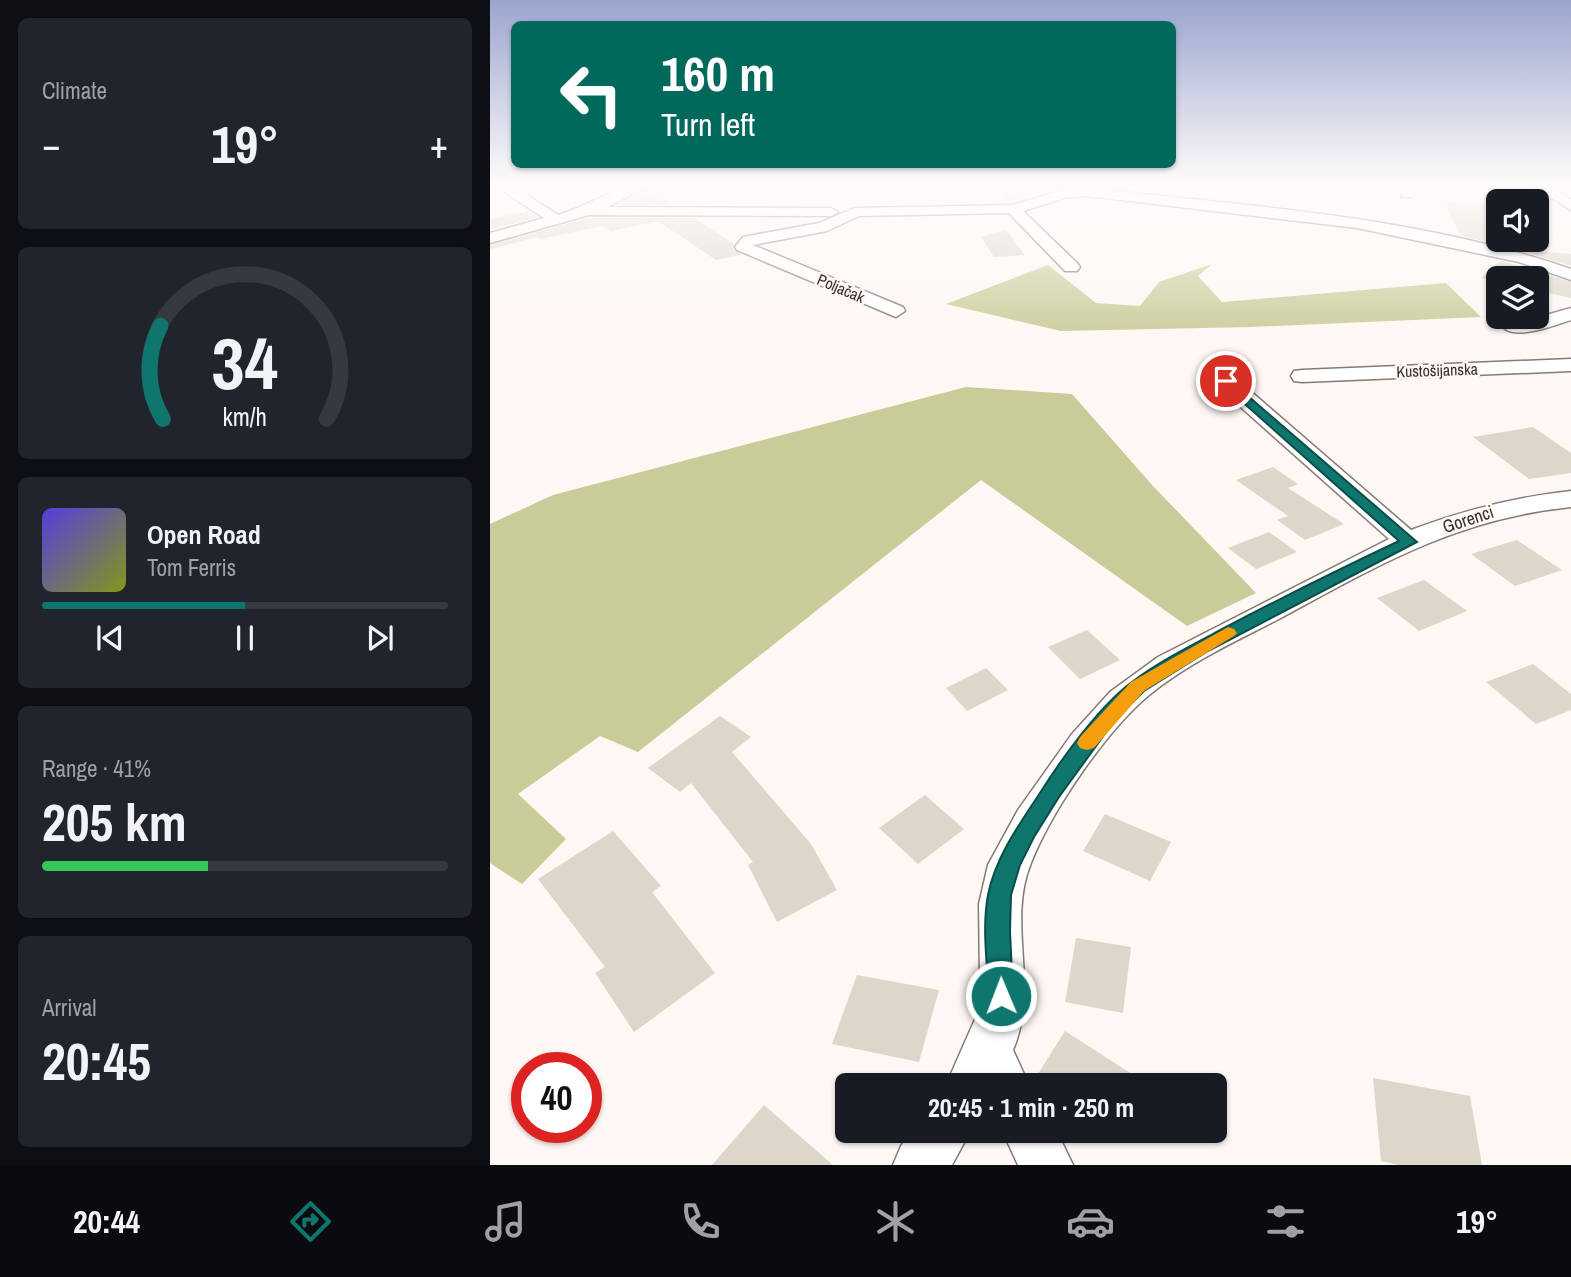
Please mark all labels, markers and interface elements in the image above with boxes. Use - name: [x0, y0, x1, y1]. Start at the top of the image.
- text: 160 m: [661, 40, 775, 106]
- icon: left: [546, 49, 637, 140]
- text: Climate: [42, 75, 107, 106]
- text: Turn left: [661, 103, 755, 146]
- text: 19°: [211, 109, 279, 179]
- text: −: [42, 119, 60, 170]
- text: +: [430, 119, 448, 170]
- map controls: [1486, 189, 1549, 329]
- button: sound: [1486, 189, 1549, 252]
- button: layers: [1486, 266, 1549, 329]
- street label: Poljačak: [814, 268, 869, 308]
- text: 34: [212, 315, 278, 413]
- pin: [1196, 351, 1256, 411]
- street label: Kustošijanska: [1396, 358, 1479, 382]
- icon: arrive: [1207, 362, 1245, 400]
- text: km/h: [223, 400, 267, 434]
- street label: Gorenci: [1439, 499, 1497, 539]
- text: Open Road: [147, 517, 261, 552]
- text: Tom Ferris: [147, 552, 236, 583]
- icon: previous: [91, 619, 129, 657]
- icon: pause: [226, 619, 264, 657]
- icon: next: [361, 619, 399, 657]
- text: Range · 41%: [42, 753, 151, 784]
- text: 205 km: [42, 787, 187, 857]
- position arrow: [964, 959, 1038, 1033]
- text: Arrival: [42, 992, 97, 1023]
- text: 20:45: [42, 1026, 151, 1096]
- speed limit sign: 40: [511, 1052, 602, 1143]
- text: 20:45 · 1 min · 250 m: [928, 1090, 1134, 1125]
- icon: directions: [286, 1197, 335, 1246]
- icon: music: [481, 1197, 530, 1246]
- icon: phone: [676, 1197, 725, 1246]
- icon: climate: [871, 1197, 920, 1246]
- icon: car: [1066, 1197, 1115, 1246]
- icon: filters: [1261, 1197, 1310, 1246]
- text: 20:44: [73, 1200, 140, 1243]
- text: 19°: [1456, 1200, 1498, 1243]

